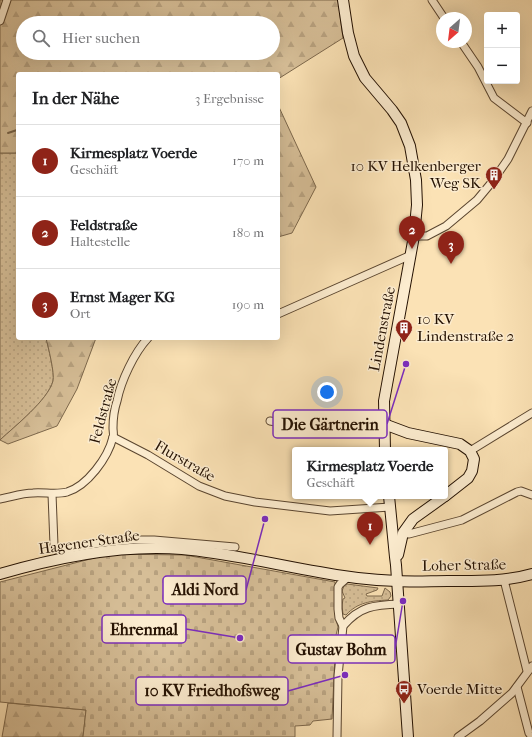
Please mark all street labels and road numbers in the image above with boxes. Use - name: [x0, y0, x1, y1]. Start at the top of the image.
- street label: Lindenstraße: [365, 284, 399, 373]
- street label: Feldstraße: [86, 376, 121, 446]
- street label: Flurstraße: [152, 436, 219, 486]
- street label: Hagener Straße: [37, 526, 141, 558]
- street label: Loher Straße: [422, 555, 507, 575]

